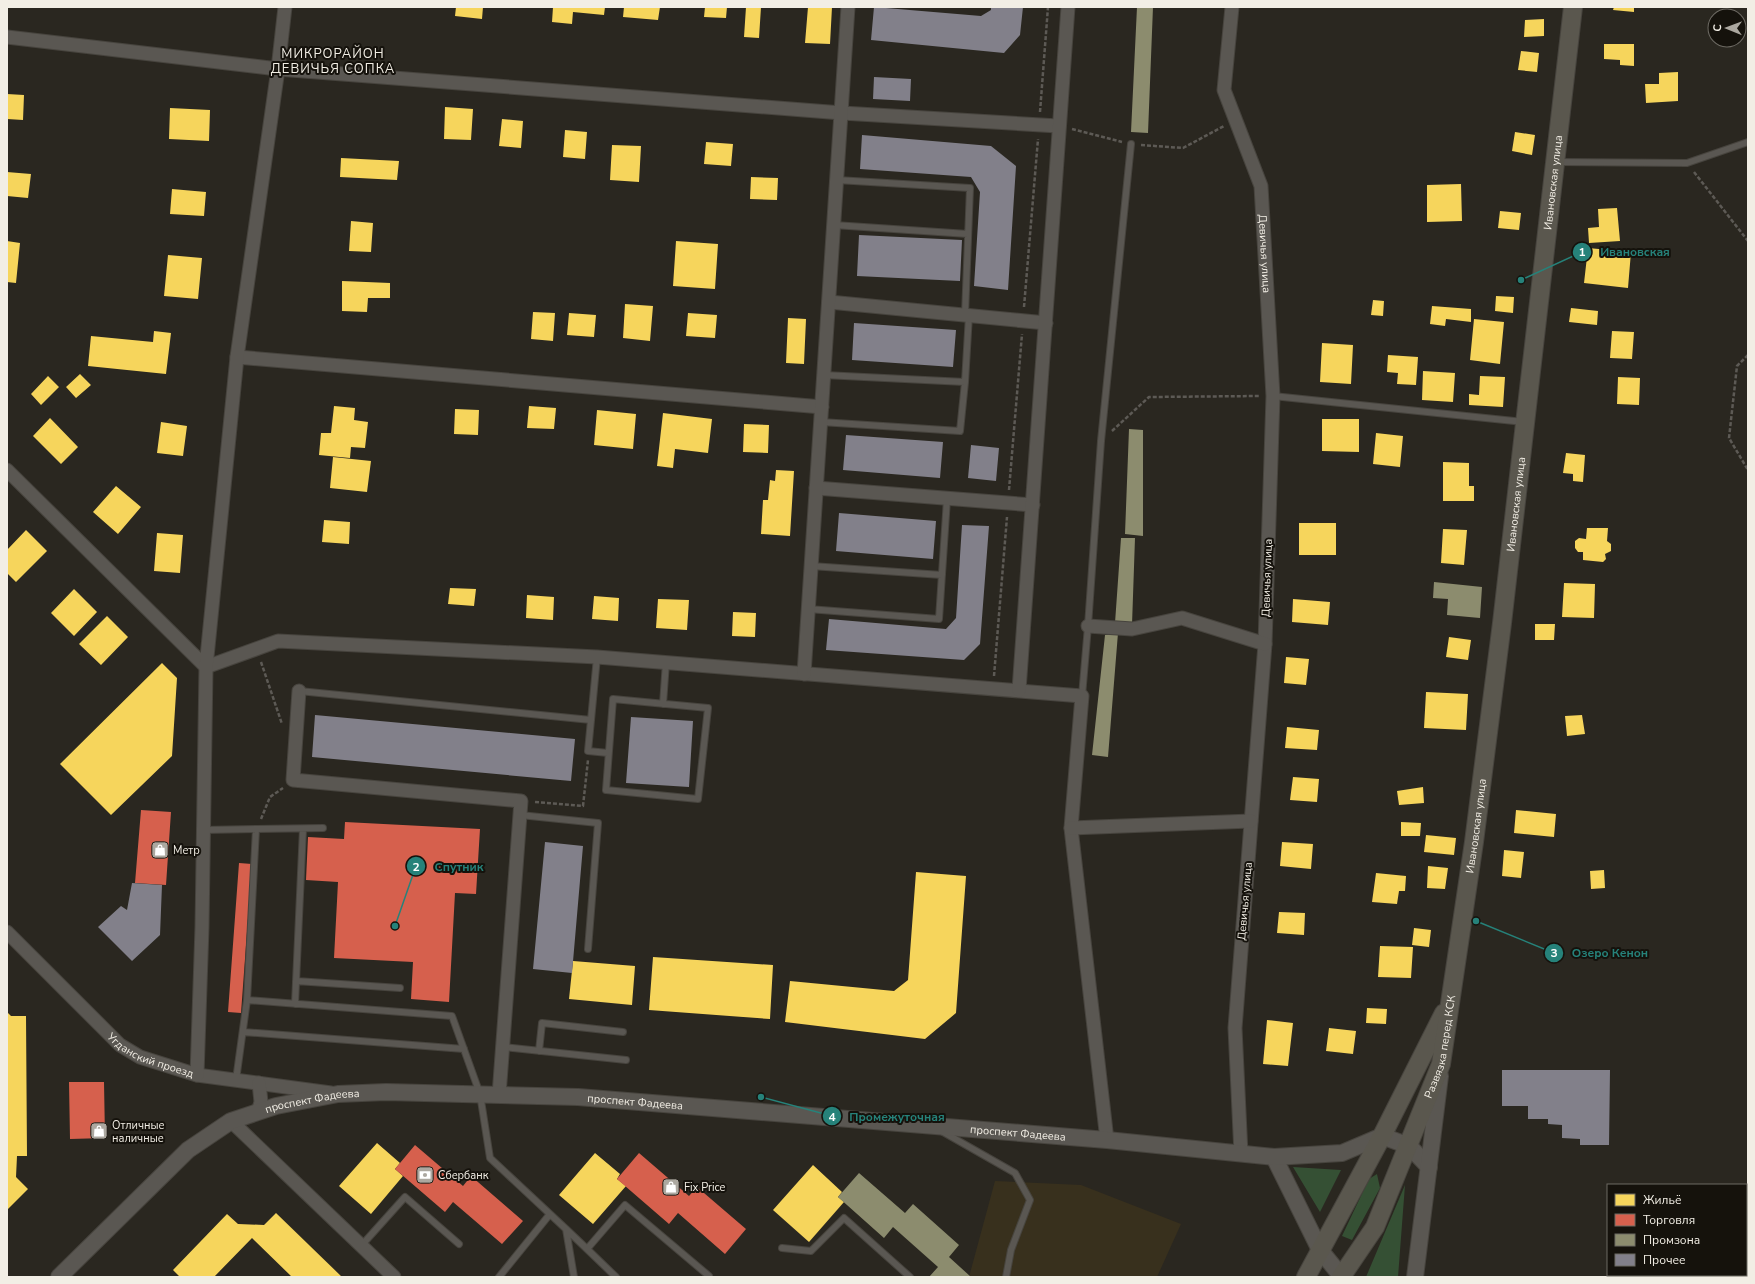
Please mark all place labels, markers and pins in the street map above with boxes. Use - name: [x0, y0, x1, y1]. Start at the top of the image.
- callout: Ивановская: [1572, 240, 1678, 264]
- shop icon: Метр: [150, 840, 170, 860]
- place label: Метр: [173, 843, 200, 858]
- callout: Спутник: [406, 854, 491, 878]
- callout: Озеро Кенон: [1544, 941, 1656, 965]
- callout: Промежуточная: [822, 1104, 953, 1128]
- place label: Отличные наличные: [112, 1118, 165, 1146]
- shop icon: Отличные наличные: [89, 1121, 109, 1141]
- bank icon: Сбербанк: [415, 1165, 435, 1185]
- place label: Сбербанк: [438, 1168, 489, 1183]
- shop icon: Fix Price: [661, 1177, 681, 1197]
- place label: Fix Price: [684, 1180, 726, 1195]

